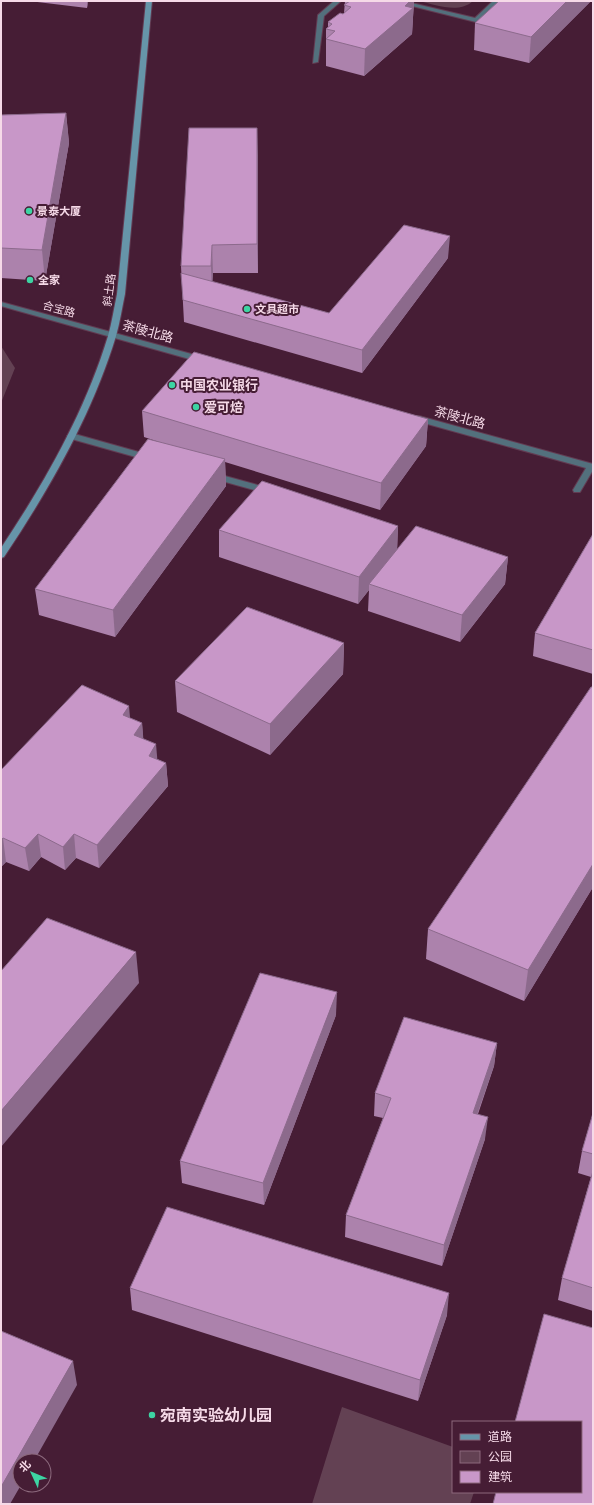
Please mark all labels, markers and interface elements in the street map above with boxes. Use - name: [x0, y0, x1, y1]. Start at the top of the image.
- place label: 景泰大厦: [37, 204, 81, 218]
- marker: 景泰大厦: [24, 206, 34, 216]
- place label: 全家: [38, 273, 60, 287]
- street label: 斜土路: [100, 273, 118, 307]
- marker: 全家: [25, 275, 35, 285]
- street label: 合宝路: [41, 298, 77, 320]
- place label: 文具超市: [255, 302, 299, 316]
- marker: 文具超市: [242, 304, 252, 314]
- street label: 茶陵北路: [121, 317, 175, 346]
- place label: 中国农业银行: [180, 377, 258, 394]
- marker: 中国农业银行: [167, 380, 177, 390]
- place label: 爱可焙: [204, 399, 243, 416]
- marker: 爱可焙: [191, 402, 201, 412]
- street label: 茶陵北路: [433, 403, 487, 432]
- place label: 宛南实验幼儿园: [160, 1405, 272, 1425]
- marker: 宛南实验幼儿园: [147, 1410, 157, 1420]
- legend: [452, 1421, 582, 1493]
- text: 道路: [488, 1429, 512, 1444]
- text: 公园: [488, 1449, 512, 1464]
- north arrow: [12, 1453, 52, 1493]
- text: 北: [16, 1457, 34, 1475]
- text: 建筑: [488, 1469, 512, 1484]

